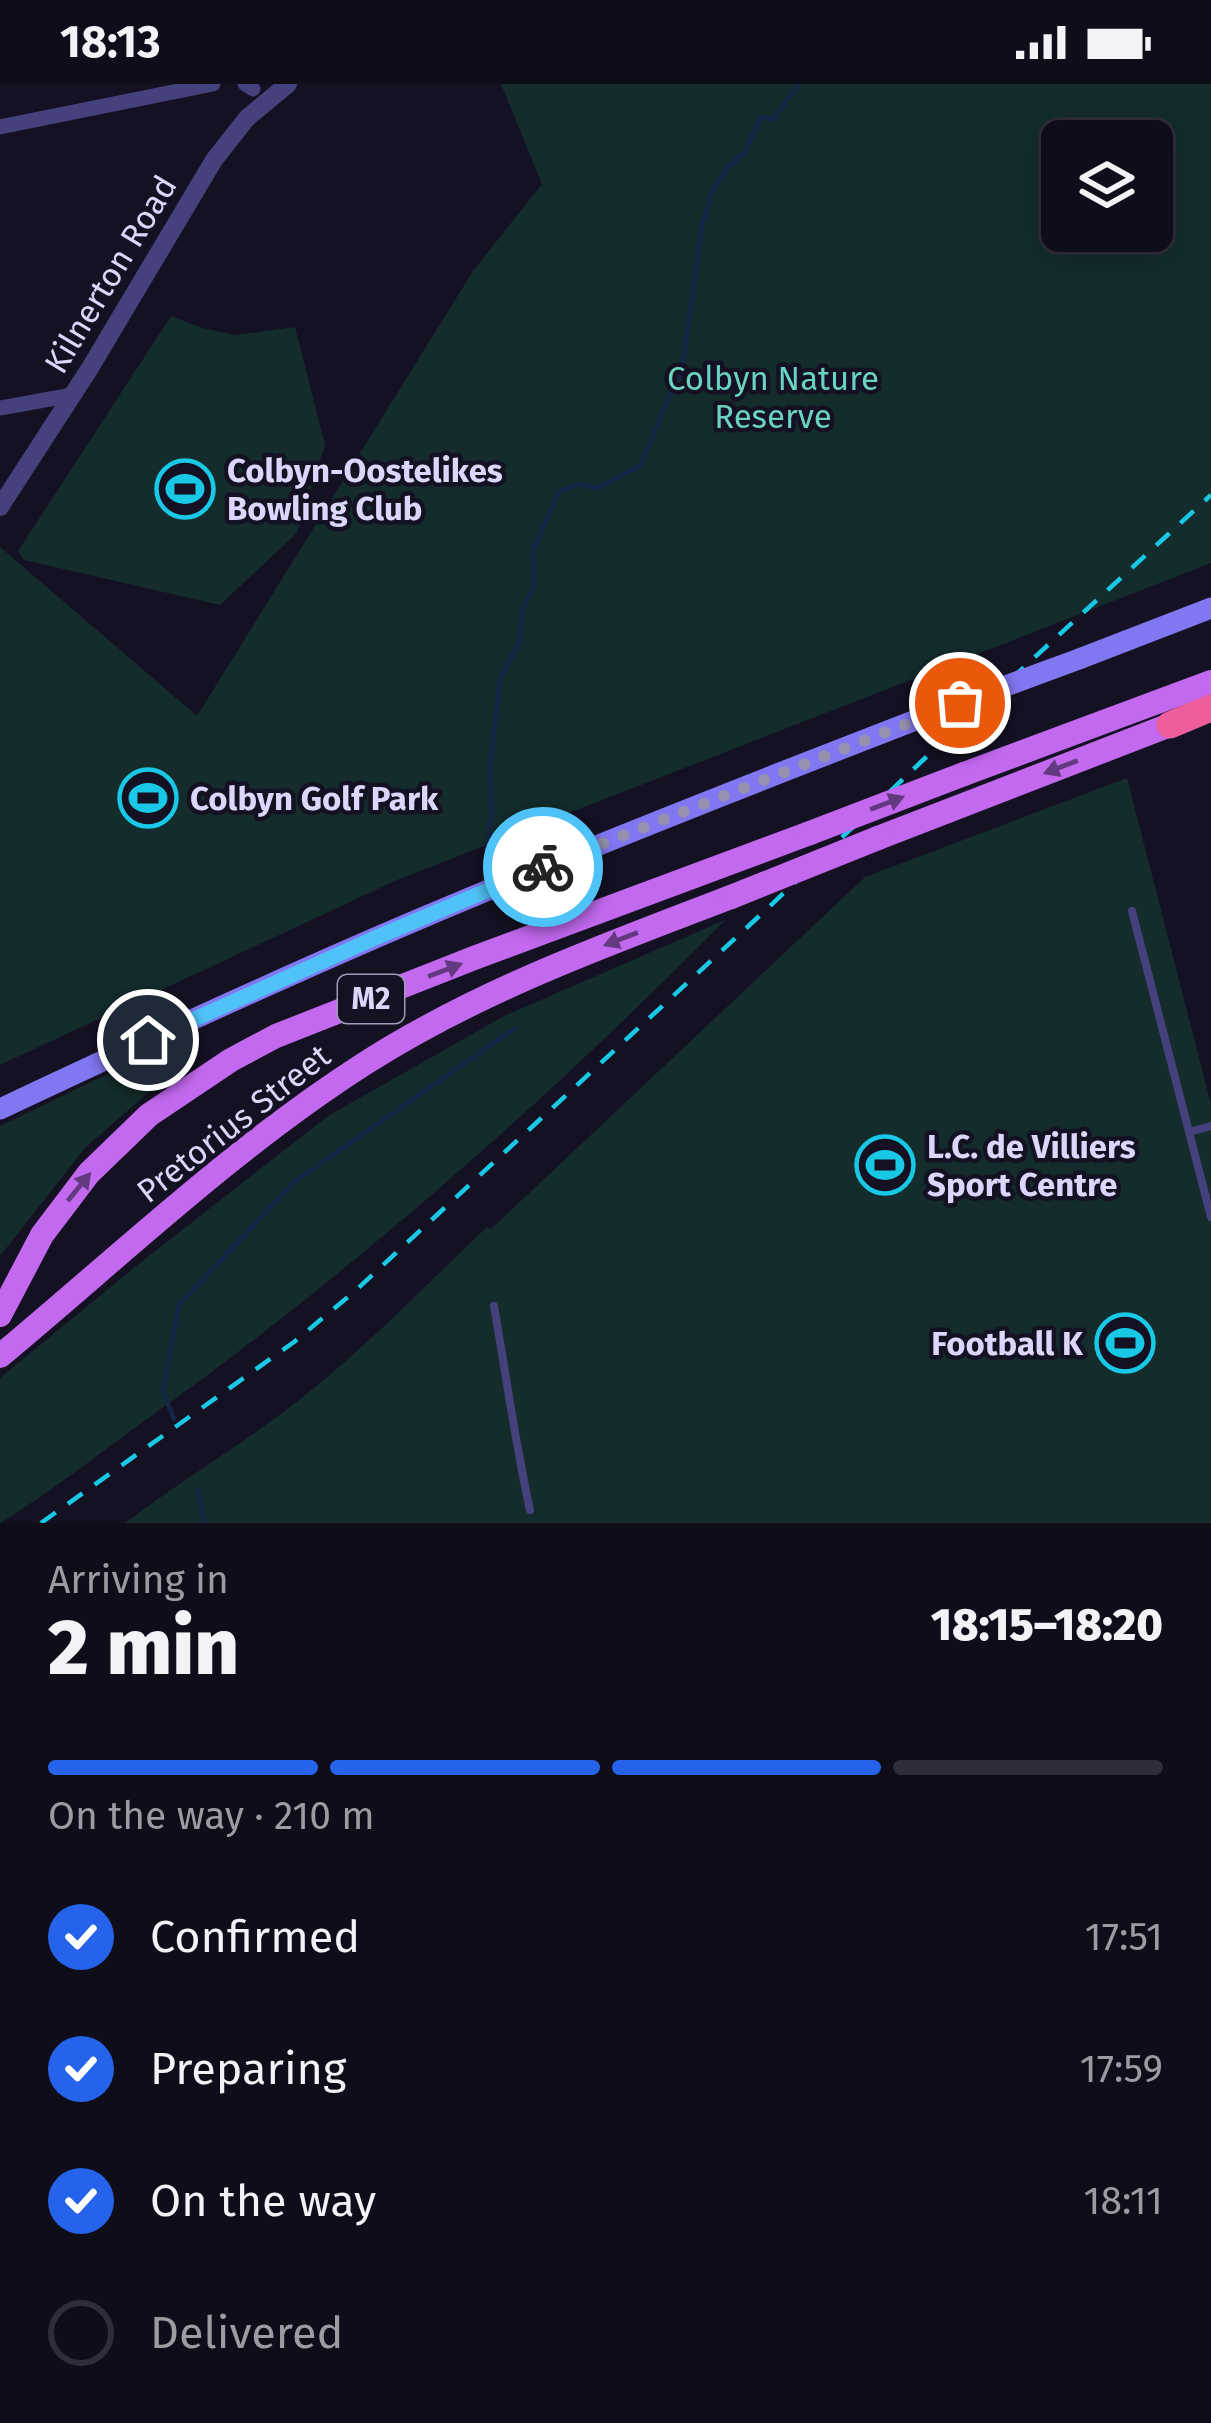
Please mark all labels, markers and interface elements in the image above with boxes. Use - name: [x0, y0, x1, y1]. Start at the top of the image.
- text: 18:13: [60, 15, 161, 69]
- map controls: [1041, 120, 1173, 252]
- button: layers: [1041, 120, 1173, 252]
- street label: Kilnerton Road: [36, 168, 186, 381]
- park label: Colbyn Nature Reserve: [667, 359, 879, 437]
- place label: Colbyn-Oostelikes Bowling Club: [227, 451, 503, 529]
- sports icon: Colbyn-Oostelikes Bowling Club: [154, 458, 216, 520]
- pin: [909, 652, 1011, 754]
- icon: bag: [927, 670, 993, 736]
- one-way arrow: [1043, 759, 1079, 778]
- sports icon: Colbyn Golf Park: [117, 767, 179, 829]
- place label: Colbyn Golf Park: [190, 779, 439, 819]
- one-way arrow: [869, 793, 905, 812]
- courier: [483, 807, 603, 927]
- icon: bike: [510, 834, 576, 900]
- one-way arrow: [603, 930, 639, 949]
- one-way arrow: [428, 959, 464, 978]
- road number: M2: [338, 975, 404, 1023]
- pin: [97, 989, 199, 1091]
- icon: home: [115, 1007, 181, 1073]
- street label: Pretorius Street: [129, 1036, 338, 1212]
- place label: L.C. de Villiers Sport Centre: [927, 1127, 1136, 1205]
- sports icon: L.C. de Villiers Sport Centre: [854, 1134, 916, 1196]
- one-way arrow: [66, 1172, 91, 1203]
- sports icon: Football K: [1094, 1312, 1156, 1374]
- place label: Football K: [931, 1324, 1084, 1364]
- text: Arriving in: [48, 1557, 229, 1603]
- text: 18:15–18:20: [931, 1598, 1163, 1652]
- text: 2 min: [48, 1601, 239, 1695]
- text: On the way · 210 m: [48, 1793, 375, 1839]
- icon: check: [48, 1904, 114, 1970]
- text: Confirmed: [150, 1910, 360, 1964]
- text: 17:51: [1085, 1914, 1163, 1960]
- icon: check: [48, 2036, 114, 2102]
- text: Preparing: [150, 2042, 346, 2096]
- text: 17:59: [1080, 2046, 1163, 2092]
- icon: check: [48, 2168, 114, 2234]
- text: On the way: [150, 2174, 376, 2228]
- text: 18:11: [1084, 2178, 1163, 2224]
- text: Delivered: [150, 2306, 343, 2360]

